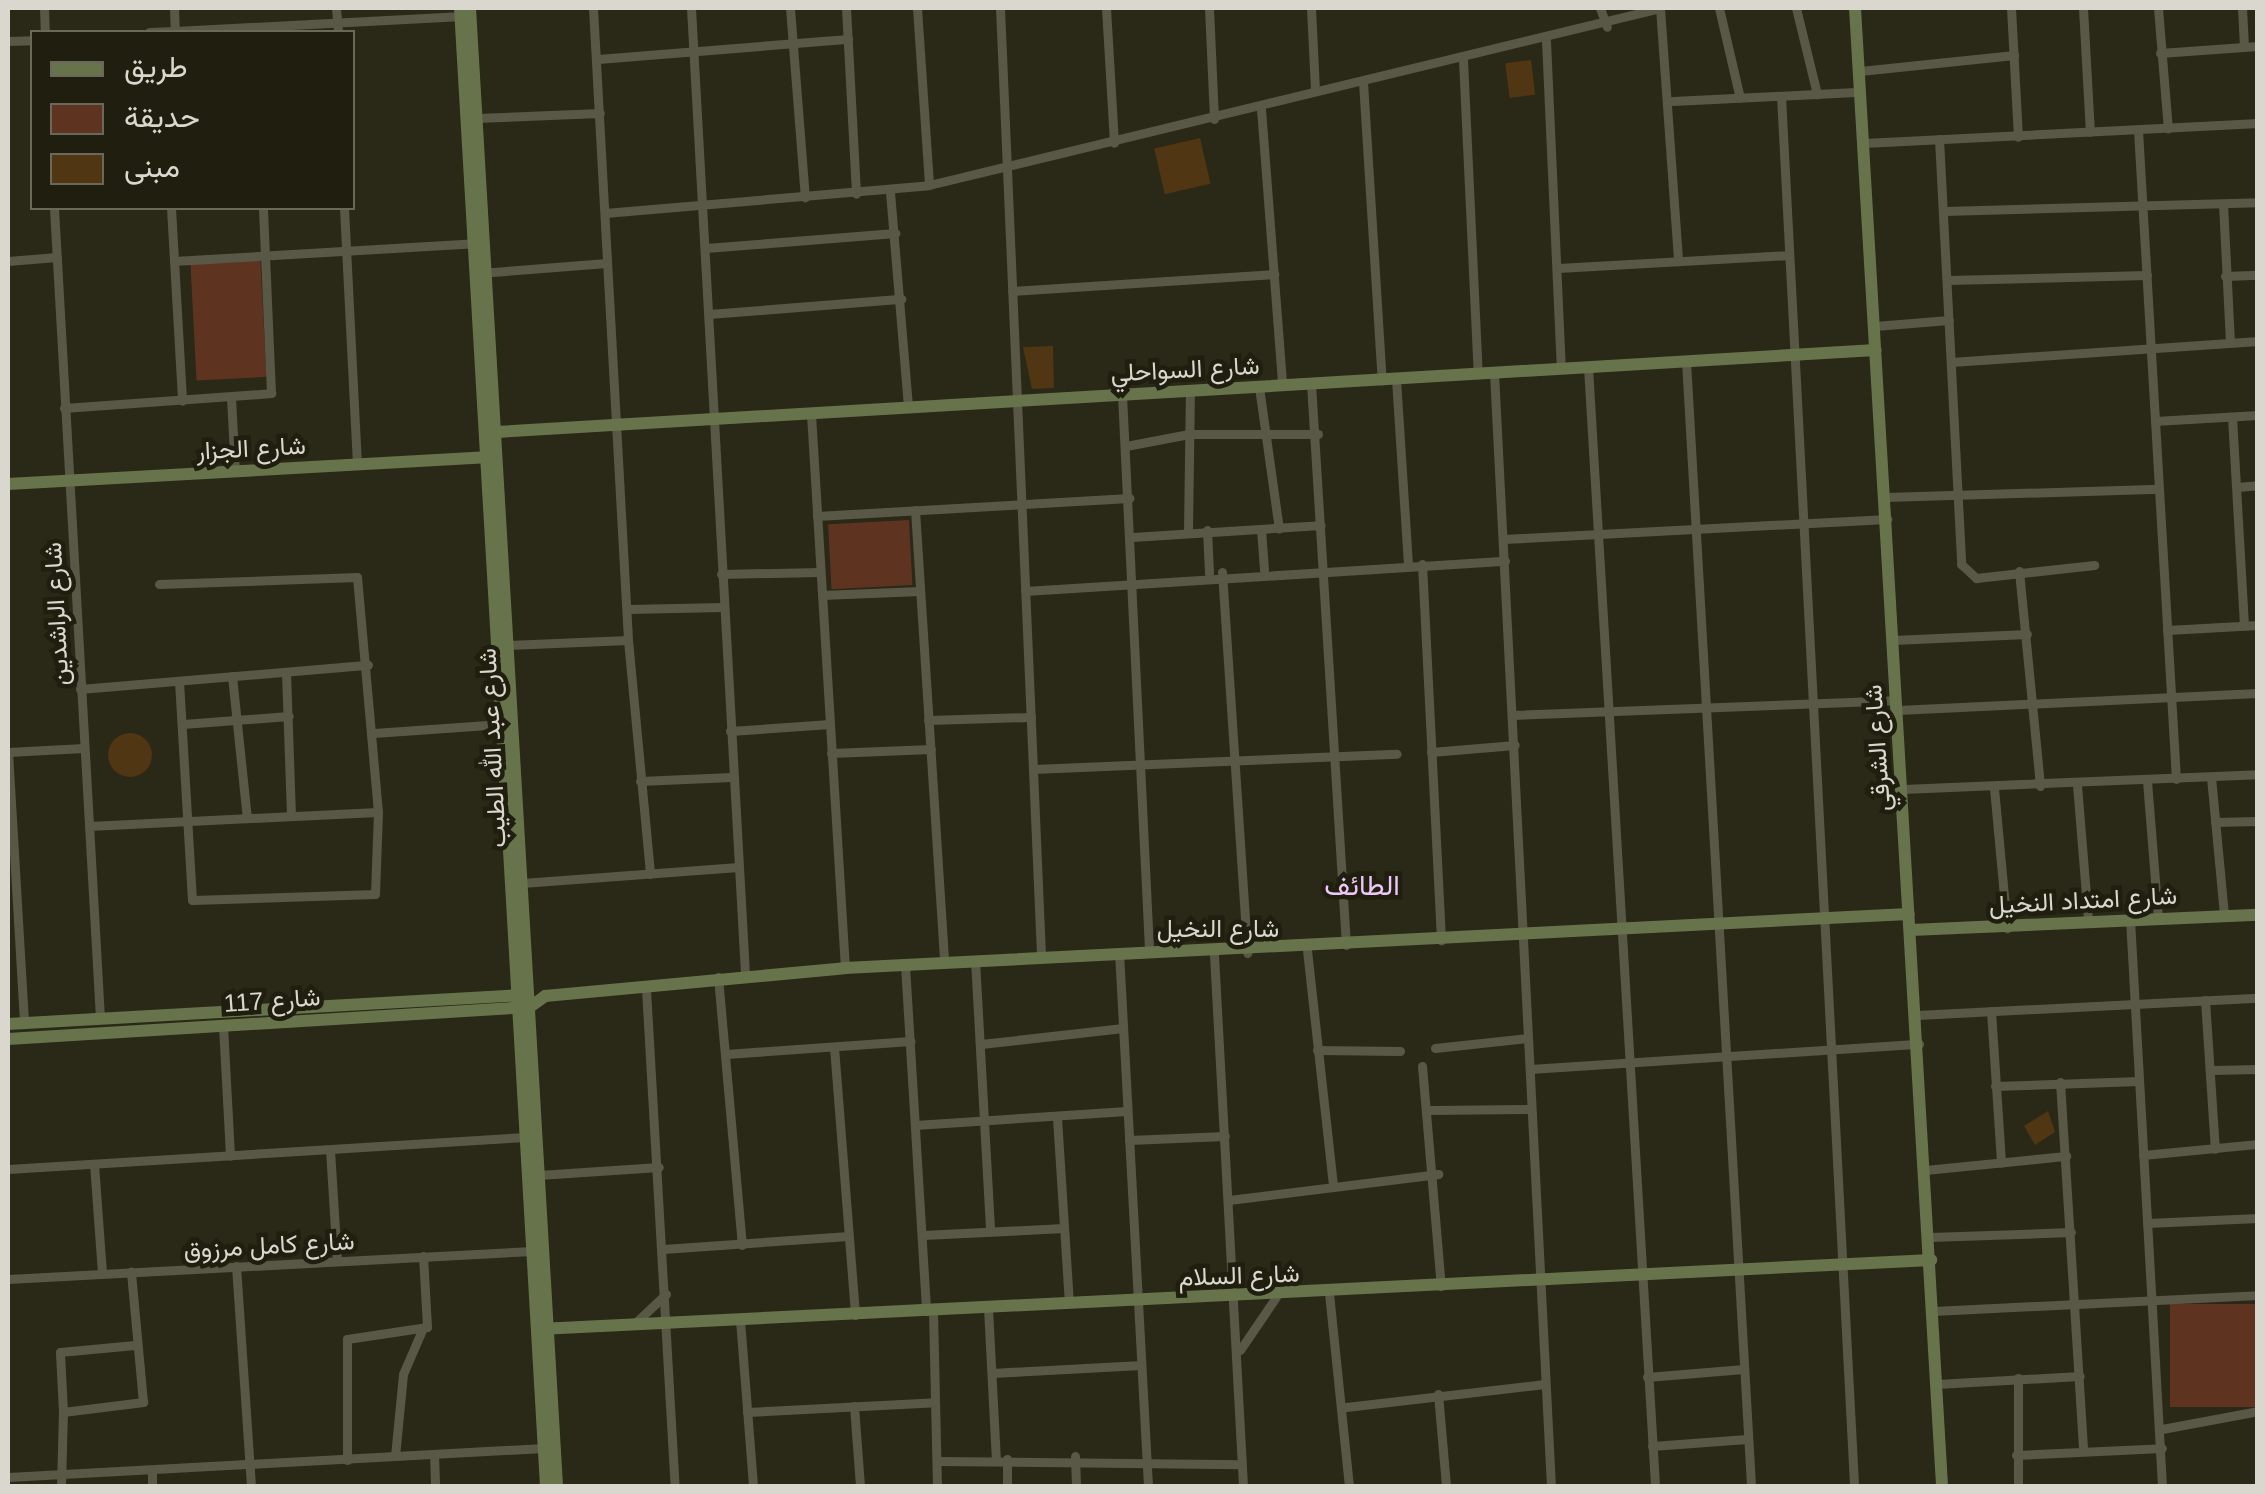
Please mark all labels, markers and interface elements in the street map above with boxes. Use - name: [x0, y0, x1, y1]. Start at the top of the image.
- legend: [30, 30, 355, 210]
- text: طريق: [124, 50, 188, 83]
- text: حديقة: [124, 100, 200, 133]
- text: مبنى: [124, 150, 180, 183]
- street label: شارع السواحلي: [1110, 350, 1260, 388]
- street label: شارع الجزار: [196, 430, 306, 466]
- street label: شارع الراشدين: [37, 541, 75, 687]
- street label: شارع عبد الله الطيب: [472, 647, 512, 849]
- street label: شارع الشرقي: [1858, 684, 1896, 812]
- district label: الطائف: [1324, 869, 1400, 903]
- street label: شارع امتداد النخيل: [1988, 880, 2178, 920]
- street label: شارع النخيل: [1157, 913, 1279, 943]
- street label: شارع 117: [223, 982, 321, 1018]
- street label: شارع كامل مرزوق: [183, 1226, 355, 1264]
- street label: شارع السلام: [1178, 1258, 1300, 1292]

